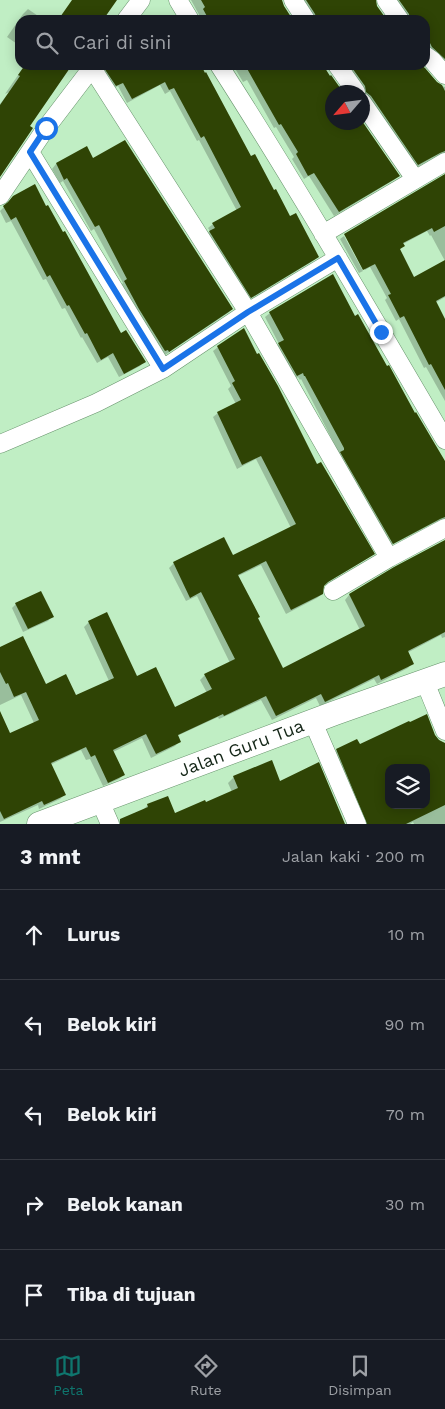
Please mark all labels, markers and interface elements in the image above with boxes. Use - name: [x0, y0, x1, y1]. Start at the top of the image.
- search box: [15, 15, 430, 70]
- icon: search: [33, 29, 61, 57]
- text: Cari di sini: [73, 31, 171, 54]
- north arrow: [325, 85, 370, 130]
- route start: [35, 117, 58, 140]
- route end: [370, 321, 393, 344]
- street label: Jalan Guru Tua: [175, 715, 307, 781]
- map controls: [385, 764, 430, 809]
- button: layers: [385, 764, 430, 809]
- text: 3 mnt: [20, 844, 80, 869]
- text: Jalan kaki · 200 m: [282, 847, 425, 866]
- icon: ahead: [20, 921, 48, 949]
- text: Lurus: [67, 923, 120, 946]
- text: 10 m: [388, 925, 425, 944]
- icon: left: [20, 1011, 48, 1039]
- text: Belok kiri: [67, 1013, 157, 1036]
- text: 90 m: [384, 1015, 425, 1034]
- icon: left: [20, 1101, 48, 1129]
- text: Belok kiri: [67, 1103, 157, 1126]
- text: 70 m: [386, 1105, 425, 1124]
- icon: right: [20, 1191, 48, 1219]
- text: Belok kanan: [67, 1193, 183, 1216]
- text: 30 m: [385, 1195, 425, 1214]
- icon: arrive: [20, 1281, 48, 1309]
- text: Tiba di tujuan: [67, 1283, 196, 1306]
- tab: Peta: [53, 1352, 83, 1398]
- tab: Rute: [190, 1352, 222, 1398]
- tab: Disimpan: [328, 1352, 392, 1398]

